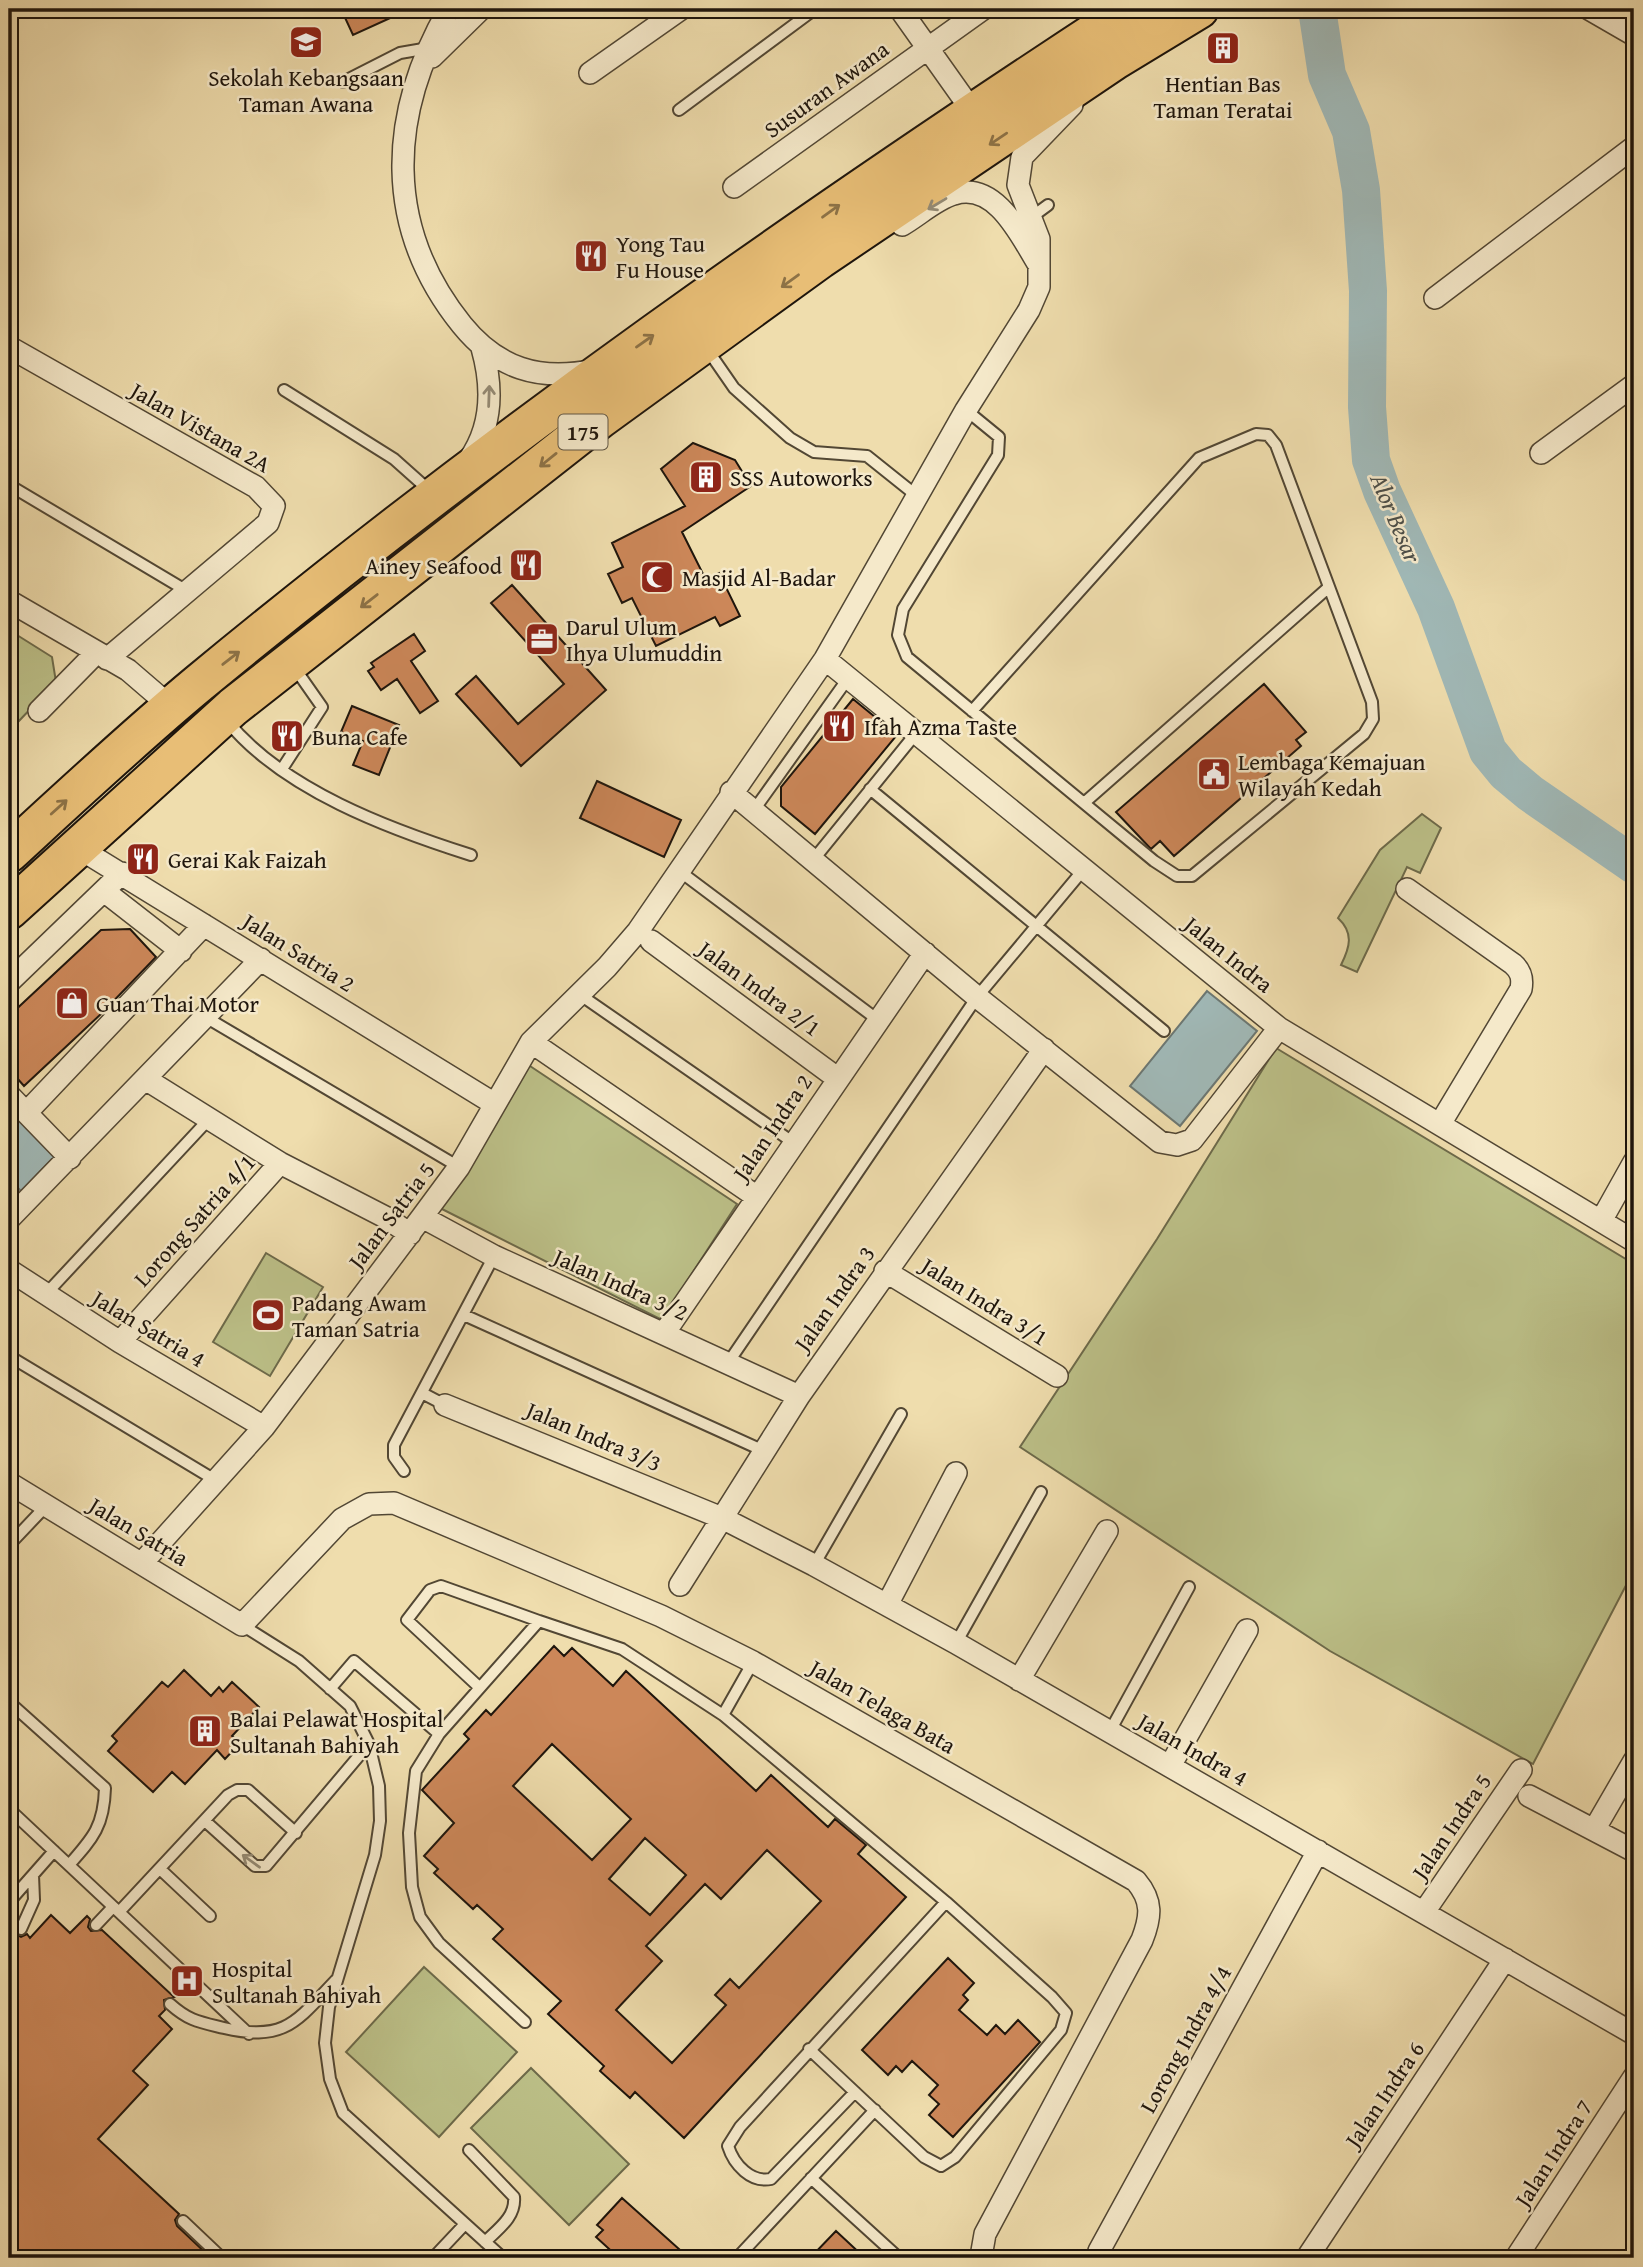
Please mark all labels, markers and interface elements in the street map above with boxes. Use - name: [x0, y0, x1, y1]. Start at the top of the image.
- school or university icon: Sekolah Kebangsaan Taman Awana: [287, 23, 325, 61]
- building icon: Hentian Bas Taman Teratai: [1204, 29, 1242, 67]
- street label: Susuran Awana: [757, 32, 895, 146]
- place label: Sekolah Kebangsaan Taman Awana: [208, 61, 404, 120]
- place label: Hentian Bas Taman Teratai: [1154, 67, 1292, 126]
- one-way arrow: [989, 132, 1008, 146]
- one-way arrow: [928, 197, 948, 211]
- one-way arrow: [821, 203, 840, 218]
- place label: Yong Tau Fu House: [616, 227, 705, 286]
- restaurant icon: Yong Tau Fu House: [572, 237, 610, 275]
- one-way arrow: [781, 274, 800, 289]
- one-way arrow: [635, 334, 654, 348]
- street label: Jalan Vistana 2A: [122, 372, 277, 481]
- one-way arrow: [483, 385, 496, 408]
- road number: 175: [558, 414, 608, 450]
- one-way arrow: [539, 453, 557, 468]
- building icon: SSS Autoworks: [687, 458, 725, 496]
- place label: SSS Autoworks: [730, 461, 873, 494]
- water label: Alor Besar: [1361, 467, 1431, 569]
- restaurant icon: Ainey Seafood: [507, 546, 545, 584]
- place label: Ainey Seafood: [365, 549, 503, 582]
- mosque icon: Masjid Al-Badar: [638, 558, 676, 596]
- place label: Masjid Al-Badar: [682, 561, 836, 594]
- one-way arrow: [360, 593, 378, 608]
- place label: Darul Ulum Ihya Ulumuddin: [566, 610, 722, 669]
- office icon: Darul Ulum Ihya Ulumuddin: [523, 620, 561, 658]
- one-way arrow: [221, 651, 240, 666]
- restaurant icon: Ifah Azma Taste: [820, 707, 858, 745]
- place label: Ifah Azma Taste: [864, 710, 1017, 743]
- restaurant icon: Buna Cafe: [268, 717, 306, 755]
- place label: Buna Cafe: [312, 720, 408, 753]
- place label: Lembaga Kemajuan Wilayah Kedah: [1238, 745, 1425, 804]
- public building icon: Lembaga Kemajuan Wilayah Kedah: [1195, 755, 1233, 793]
- one-way arrow: [50, 799, 67, 816]
- restaurant icon: Gerai Kak Faizah: [124, 840, 162, 878]
- place label: Gerai Kak Faizah: [168, 843, 327, 876]
- street label: Jalan Satria 2: [234, 903, 361, 1000]
- street label: Jalan Indra: [1175, 906, 1281, 1000]
- street label: Jalan Indra 2/1: [690, 931, 828, 1044]
- shop icon: Guan Thai Motor: [53, 984, 91, 1022]
- place label: Guan Thai Motor: [96, 987, 259, 1020]
- street label: Jalan Indra 2: [723, 1067, 820, 1189]
- street label: Lorong Satria 4/1: [125, 1146, 263, 1294]
- street label: Jalan Satria 5: [338, 1155, 442, 1278]
- street label: Jalan Indra 3/2: [546, 1238, 693, 1328]
- street label: Jalan Indra 3: [784, 1239, 882, 1360]
- street label: Jalan Indra 3/1: [913, 1247, 1055, 1353]
- street label: Jalan Satria 4: [84, 1280, 212, 1375]
- place label: Padang Awam Taman Satria: [292, 1286, 427, 1345]
- sports icon: Padang Awam Taman Satria: [249, 1296, 287, 1334]
- street label: Jalan Indra 3/3: [519, 1392, 667, 1479]
- street label: Jalan Satria: [81, 1487, 195, 1574]
- street label: Jalan Telaga Bata: [801, 1649, 962, 1761]
- place label: Balai Pelawat Hospital Sultanah Bahiyah: [230, 1702, 443, 1761]
- street label: Jalan Indra 4: [1129, 1703, 1254, 1794]
- building icon: Balai Pelawat Hospital Sultanah Bahiyah: [186, 1712, 224, 1750]
- street label: Jalan Indra 5: [1402, 1766, 1499, 1888]
- one-way arrow: [242, 1854, 261, 1869]
- place label: Hospital Sultanah Bahiyah: [212, 1952, 381, 2011]
- street label: Lorong Indra 4/4: [1131, 1959, 1239, 2119]
- hospital icon: Hospital Sultanah Bahiyah: [168, 1962, 206, 2000]
- street label: Jalan Indra 6: [1335, 2034, 1432, 2156]
- street label: Jalan Indra 7: [1504, 2093, 1600, 2216]

